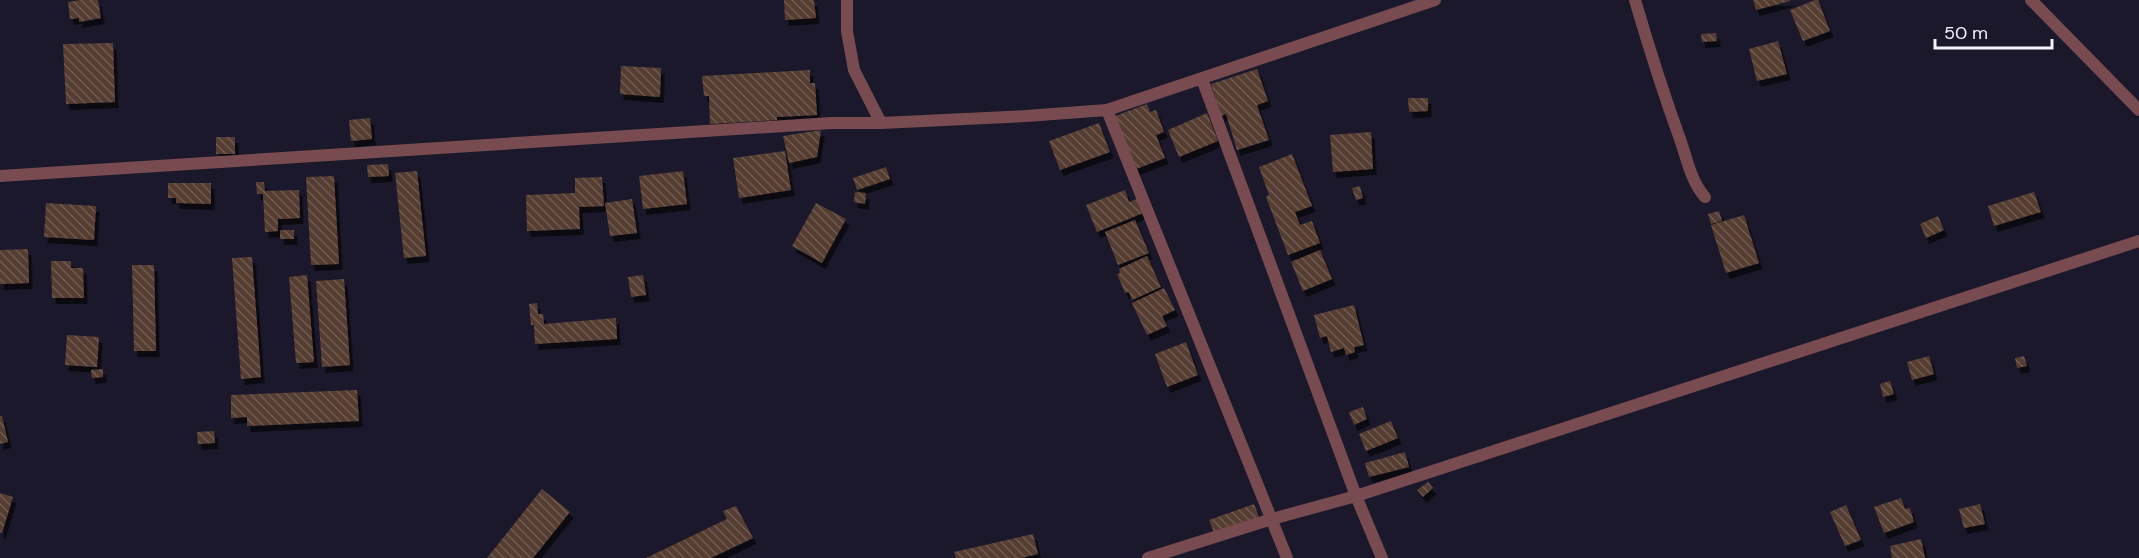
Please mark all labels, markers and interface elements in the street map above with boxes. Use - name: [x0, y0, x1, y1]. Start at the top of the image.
- scale bar: [1935, 12, 2052, 50]
- text: 50 m: [1944, 21, 1988, 45]

